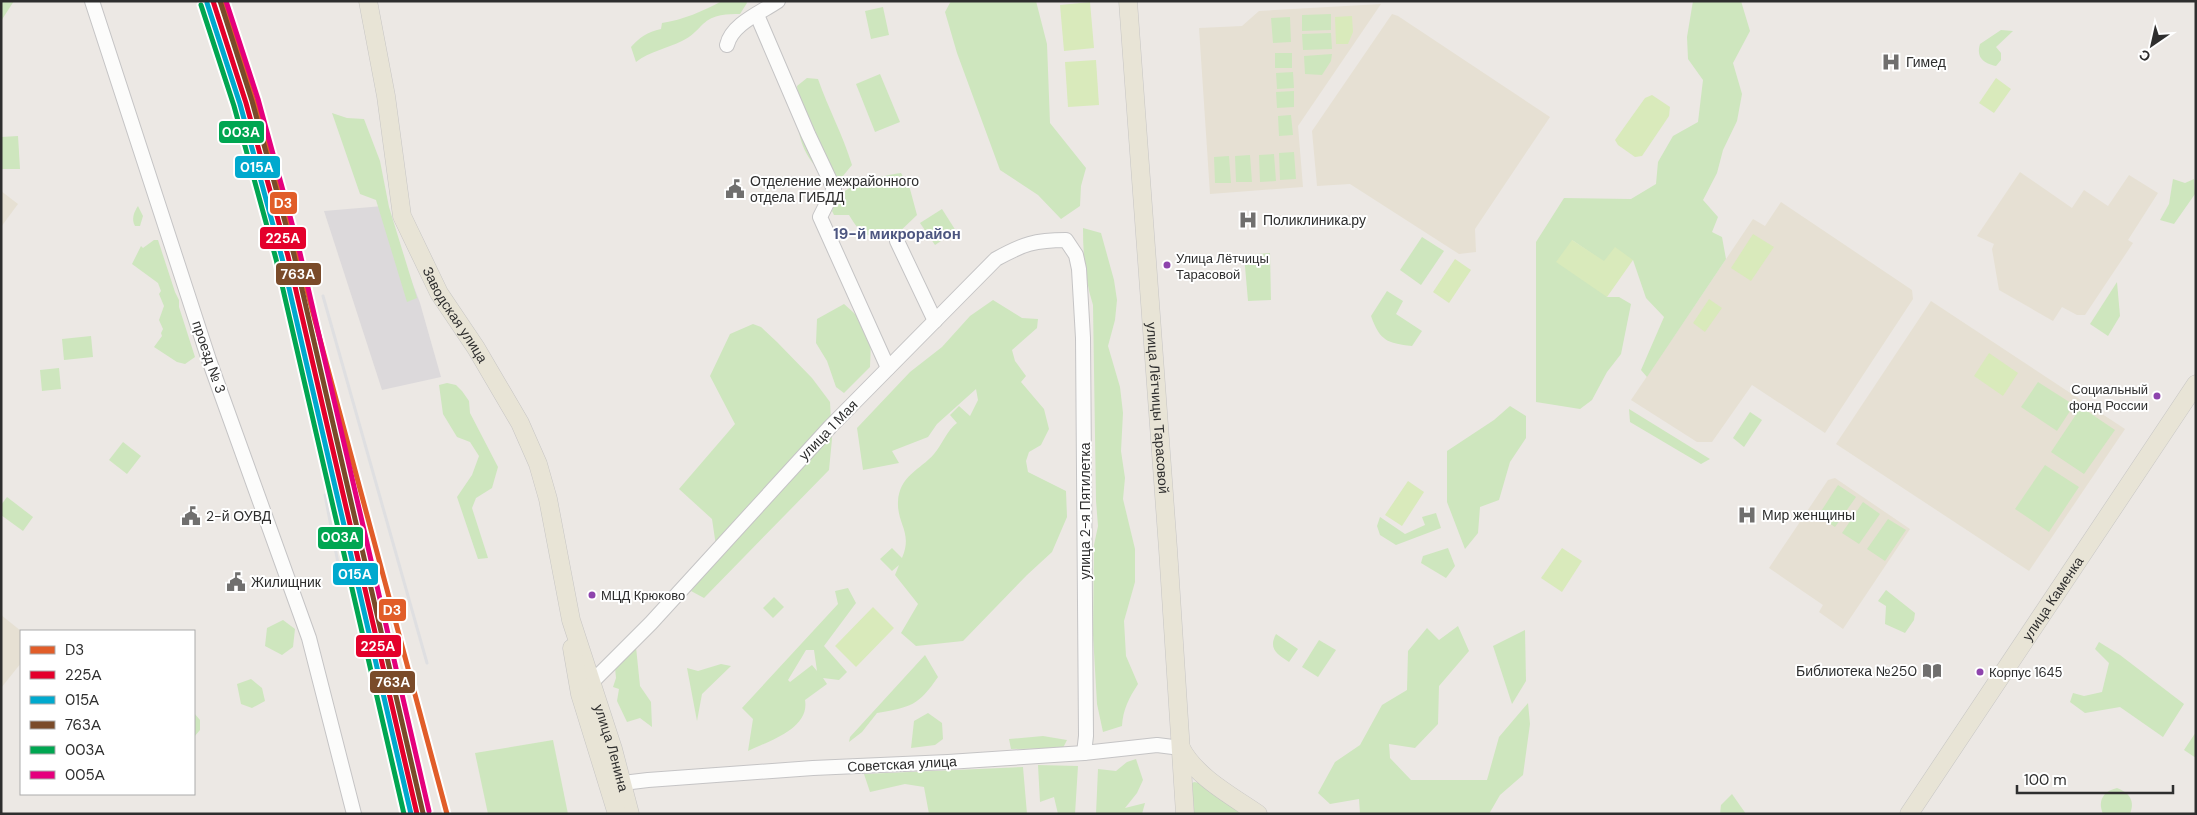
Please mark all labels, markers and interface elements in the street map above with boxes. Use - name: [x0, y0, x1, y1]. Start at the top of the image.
- north arrow: [2127, 20, 2177, 70]
- text: С: [2136, 45, 2154, 66]
- hospital icon: Гимед: [1880, 51, 1902, 73]
- place label: Гимед: [1906, 53, 1946, 71]
- line badge: 003А: [218, 120, 265, 144]
- text: 003А: [222, 123, 260, 141]
- line badge: 015А: [234, 155, 281, 179]
- text: 015А: [240, 158, 274, 176]
- place label: Отделение межрайонного отдела ГИБДД: [750, 172, 919, 206]
- public building icon: Отделение межрайонного отдела ГИБДД: [724, 178, 746, 200]
- line badge: D3: [269, 191, 298, 215]
- text: D3: [274, 194, 292, 212]
- hospital icon: Поликлиника.ру: [1237, 209, 1259, 231]
- place label: Поликлиника.ру: [1263, 211, 1366, 229]
- district label: 19-й микрорайон: [833, 224, 961, 244]
- line badge: 225А: [259, 226, 307, 250]
- text: 225А: [266, 229, 300, 247]
- place label: Улица Лётчицы Тарасовой: [1176, 250, 1269, 283]
- marker: Улица Лётчицы Тарасовой: [1162, 260, 1172, 270]
- line badge: 763А: [275, 262, 322, 286]
- street label: Заводская улица: [419, 264, 492, 366]
- text: 763А: [281, 265, 315, 283]
- street label: проезд № 3: [188, 318, 230, 396]
- street label: улица Лётчицы Тарасовой: [1142, 322, 1173, 494]
- place label: Социальный фонд России: [2069, 381, 2148, 414]
- marker: Социальный фонд России: [2152, 391, 2162, 401]
- street label: улица 1 Мая: [795, 396, 861, 464]
- street label: улица 2-я Пятилетка: [1076, 442, 1094, 580]
- hospital icon: Мир женщины: [1736, 504, 1758, 526]
- public building icon: 2-й ОУВД: [180, 505, 202, 527]
- place label: Мир женщины: [1762, 506, 1855, 524]
- place label: 2-й ОУВД: [206, 507, 272, 525]
- line badge: 003А: [317, 526, 364, 550]
- text: 003А: [321, 528, 359, 546]
- street label: улица Каменка: [2018, 553, 2087, 644]
- line badge: 015А: [332, 562, 379, 586]
- text: 015А: [338, 565, 372, 583]
- public building icon: Жилищник: [225, 571, 247, 593]
- place label: Жилищник: [251, 573, 322, 591]
- place label: МЦД Крюково: [601, 587, 685, 604]
- marker: МЦД Крюково: [587, 590, 597, 600]
- line badge: D3: [378, 598, 407, 622]
- text: D3: [383, 601, 401, 619]
- legend: [20, 630, 195, 795]
- line badge: 225А: [355, 634, 402, 658]
- text: 225А: [361, 637, 395, 655]
- text: D3: [65, 640, 84, 660]
- library icon: Библиотека №250: [1921, 660, 1943, 682]
- place label: Библиотека №250: [1796, 662, 1917, 680]
- place label: Корпус 1645: [1989, 664, 2062, 681]
- text: 225А: [65, 665, 101, 685]
- marker: Корпус 1645: [1975, 667, 1985, 677]
- line badge: 763А: [369, 670, 416, 694]
- text: 763А: [376, 673, 410, 691]
- text: 015А: [65, 690, 99, 710]
- street label: улица Ленина: [590, 702, 633, 794]
- text: 763А: [65, 715, 101, 735]
- text: 003А: [65, 740, 104, 760]
- street label: Советская улица: [847, 752, 957, 776]
- scale bar: [2017, 762, 2173, 794]
- text: 005А: [65, 765, 105, 785]
- text: 100 m: [2024, 770, 2067, 790]

